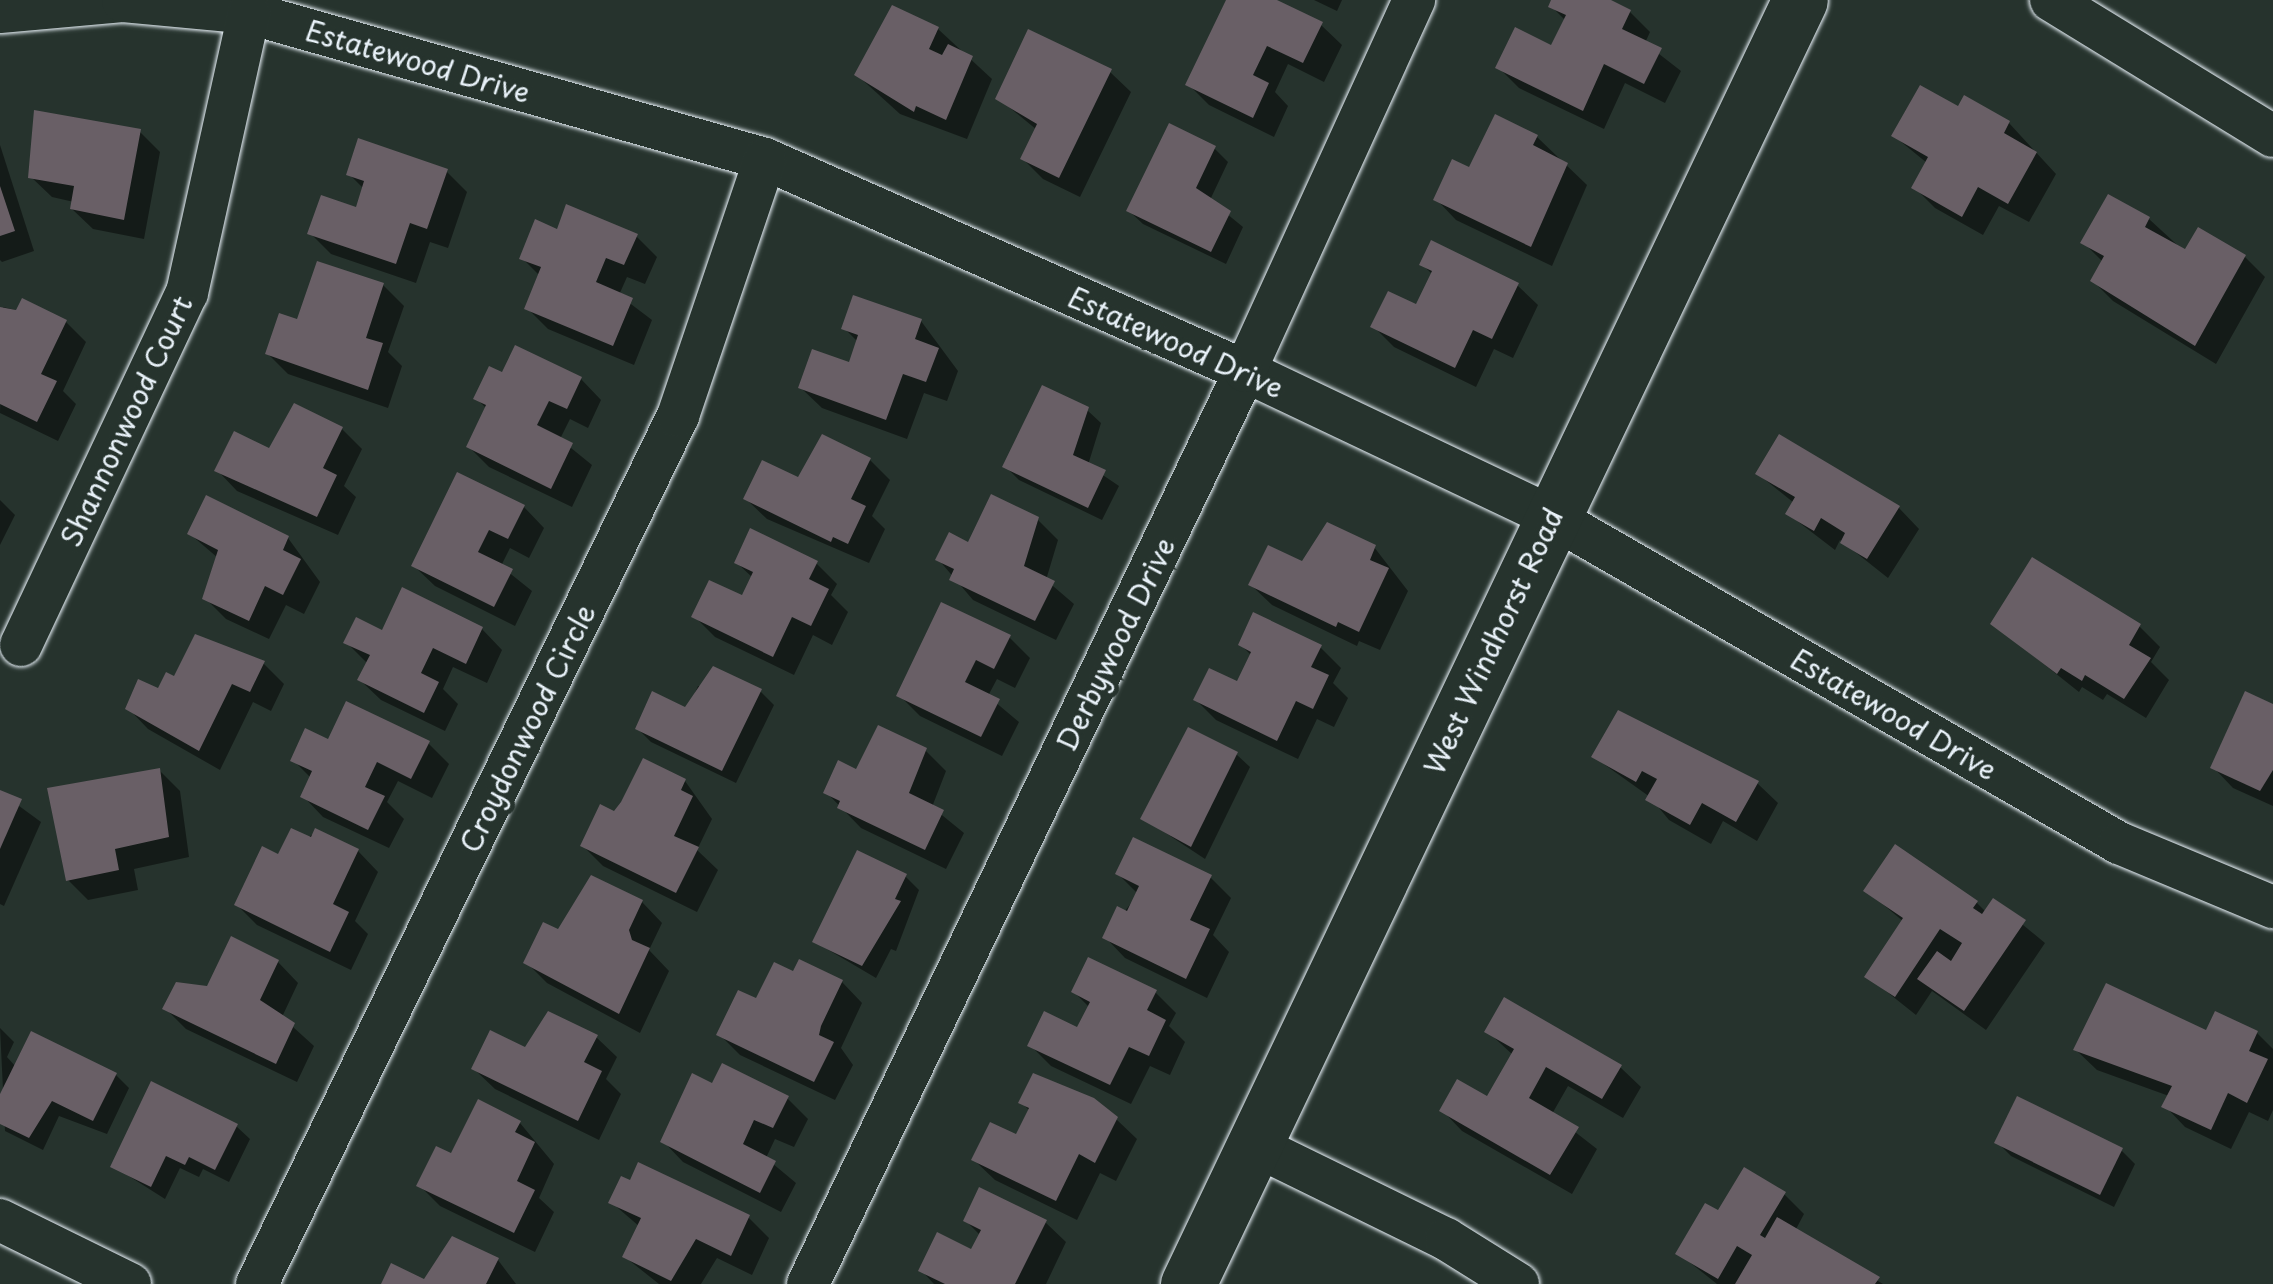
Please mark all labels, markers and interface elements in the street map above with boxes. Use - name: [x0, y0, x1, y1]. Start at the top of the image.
- street label: Estatewood Drive: [301, 13, 535, 109]
- street label: Estatewood Drive: [1063, 279, 1289, 405]
- street label: Shannonwood Court: [53, 289, 199, 553]
- street label: West Windhorst Road: [1416, 502, 1570, 780]
- street label: Derbywood Drive: [1049, 532, 1181, 756]
- street label: Croydonwood Circle: [452, 598, 602, 858]
- street label: Estatewood Drive: [1785, 641, 2003, 787]

